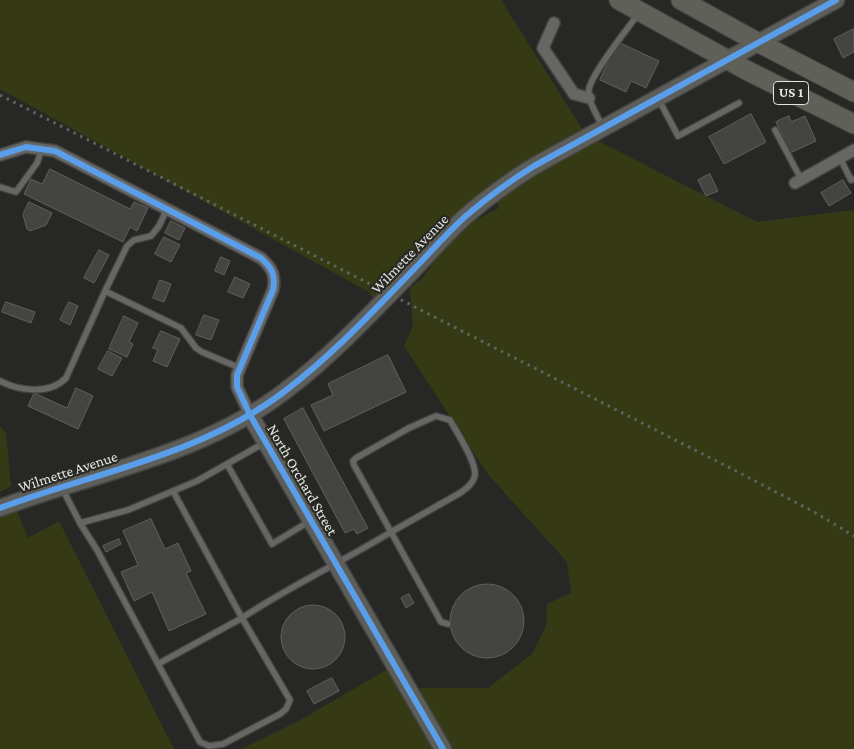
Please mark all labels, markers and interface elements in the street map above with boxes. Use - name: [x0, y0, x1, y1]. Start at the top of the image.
- road number: US 1: [774, 82, 808, 105]
- street label: Wilmette Avenue: [368, 211, 452, 297]
- street label: North Orchard Street: [263, 421, 341, 539]
- street label: Wilmette Avenue: [16, 447, 120, 497]

